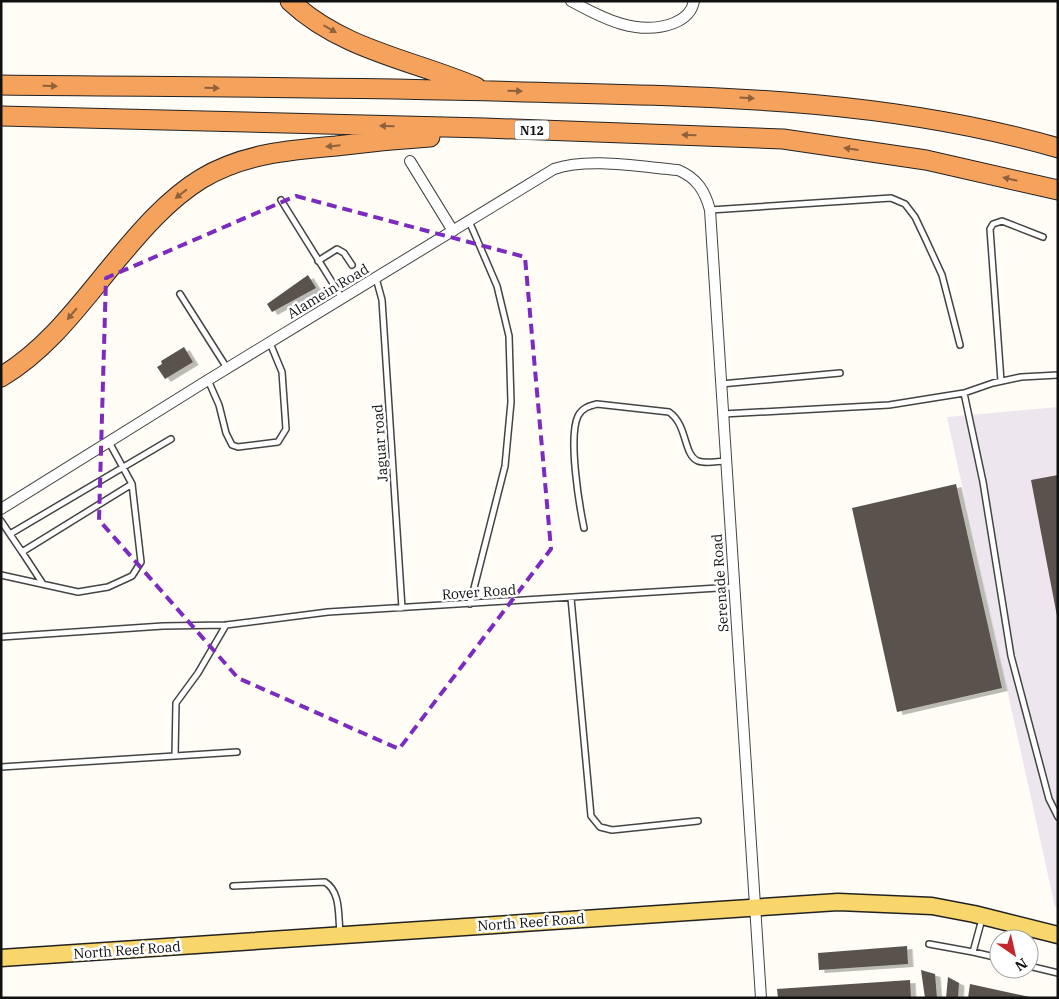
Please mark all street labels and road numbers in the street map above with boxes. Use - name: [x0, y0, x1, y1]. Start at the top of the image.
- road number: N12: [514, 120, 550, 140]
- street label: Alamein Road: [284, 259, 373, 322]
- street label: Jaguar road: [368, 403, 392, 482]
- street label: Serenade Road: [708, 533, 732, 633]
- street label: Rover Road: [441, 580, 517, 604]
- street label: North Reef Road: [477, 909, 586, 935]
- street label: North Reef Road: [73, 937, 182, 963]

